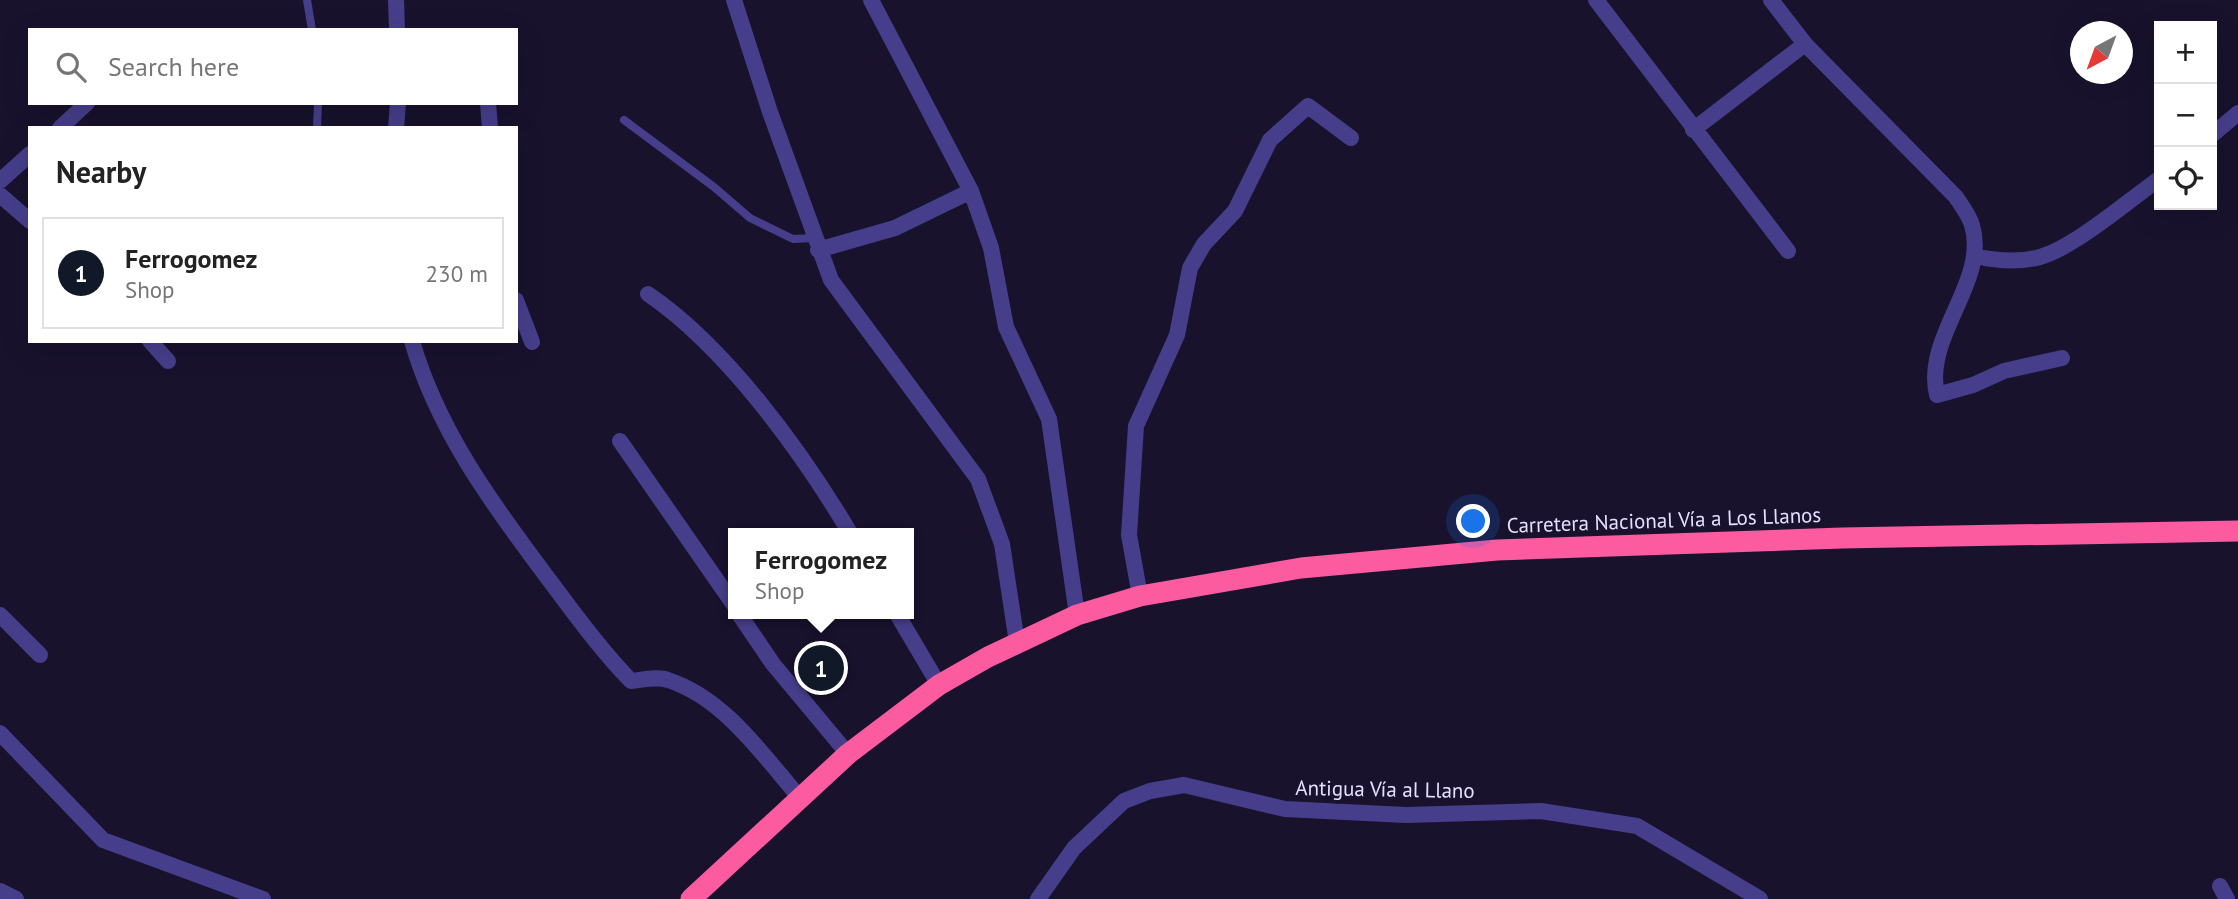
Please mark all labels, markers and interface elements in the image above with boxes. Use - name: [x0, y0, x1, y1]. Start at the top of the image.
- north arrow: [2070, 21, 2133, 84]
- map controls: [2154, 21, 2217, 210]
- button: +: [2154, 21, 2217, 84]
- search box: [28, 28, 518, 105]
- icon: search: [52, 48, 90, 86]
- text: Search here: [108, 50, 239, 83]
- button: −: [2154, 84, 2217, 147]
- button: locate: [2154, 147, 2217, 210]
- text: Nearby: [56, 152, 146, 191]
- text: Ferrogomez: [125, 242, 257, 275]
- text: 1: [74, 259, 88, 288]
- text: 230 m: [426, 259, 488, 288]
- text: Shop: [125, 275, 175, 304]
- street label: Carretera Nacional Vía a Los Llanos: [1506, 501, 1822, 539]
- your location: [1456, 504, 1490, 538]
- popup: [728, 528, 914, 619]
- text: Ferrogomez: [755, 543, 887, 576]
- text: Shop: [755, 576, 804, 605]
- pin: 1: [798, 642, 844, 694]
- street label: Antigua Vía al Llano: [1295, 774, 1475, 804]

